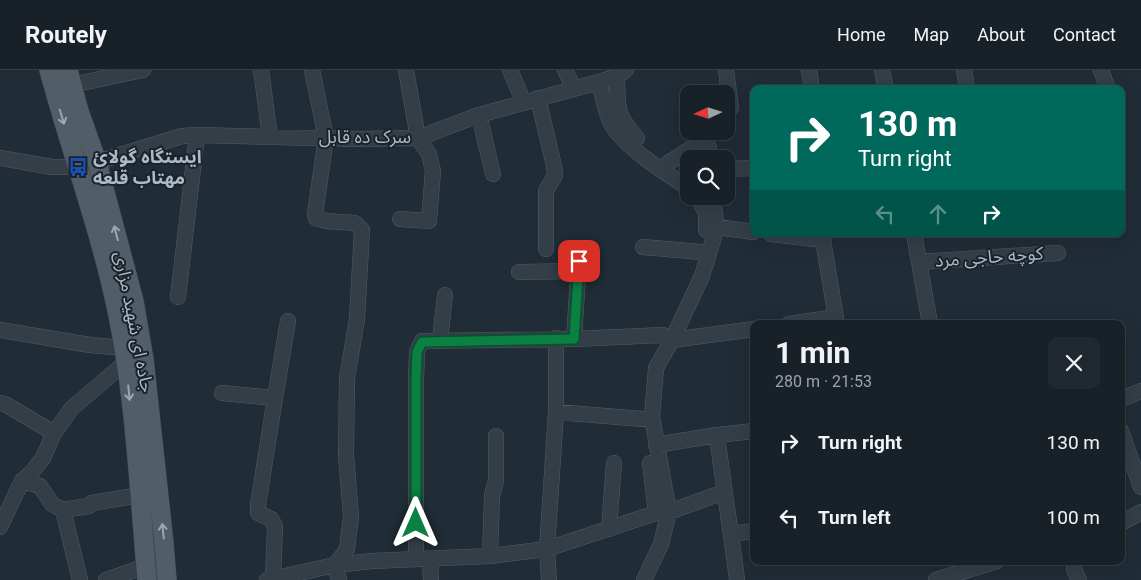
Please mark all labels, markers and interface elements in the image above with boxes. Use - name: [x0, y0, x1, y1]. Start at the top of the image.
- text: Routely: [25, 21, 107, 49]
- text: Home: [837, 24, 886, 45]
- text: Map: [914, 24, 949, 45]
- text: About: [977, 24, 1025, 45]
- text: Contact: [1053, 24, 1116, 45]
- north arrow: [680, 85, 735, 140]
- map controls: [680, 85, 735, 205]
- text: 130 m: [858, 104, 957, 145]
- icon: right: [775, 105, 840, 170]
- one-way arrow: [57, 109, 67, 125]
- street label: سرک ده قابل: [319, 126, 411, 148]
- place label: ایستگاه گولائ مهتاب قلعه: [93, 146, 202, 188]
- text: Turn right: [858, 146, 952, 171]
- button: search: [680, 150, 735, 205]
- bus stop icon: ایستگاه گولائ مهتاب قلعه: [67, 156, 89, 178]
- icon: left: [871, 200, 899, 228]
- icon: ahead: [924, 200, 952, 228]
- icon: right: [977, 200, 1005, 228]
- one-way arrow: [111, 226, 120, 242]
- pin: [558, 240, 600, 282]
- street label: کوچه حاجی مرد: [934, 242, 1044, 272]
- icon: arrive: [565, 247, 593, 275]
- street label: جاده ای شهید مزاری: [110, 250, 158, 394]
- text: 1 min: [775, 335, 850, 370]
- button: close: [1048, 337, 1100, 389]
- text: 280 m · 21:53: [775, 372, 872, 391]
- one-way arrow: [125, 385, 134, 401]
- icon: right: [775, 429, 803, 457]
- text: Turn right: [818, 431, 902, 454]
- text: 130 m: [1047, 431, 1100, 454]
- position arrow: [389, 496, 441, 548]
- icon: left: [775, 504, 803, 532]
- text: Turn left: [818, 506, 891, 529]
- text: 100 m: [1047, 506, 1100, 529]
- one-way arrow: [158, 524, 168, 540]

